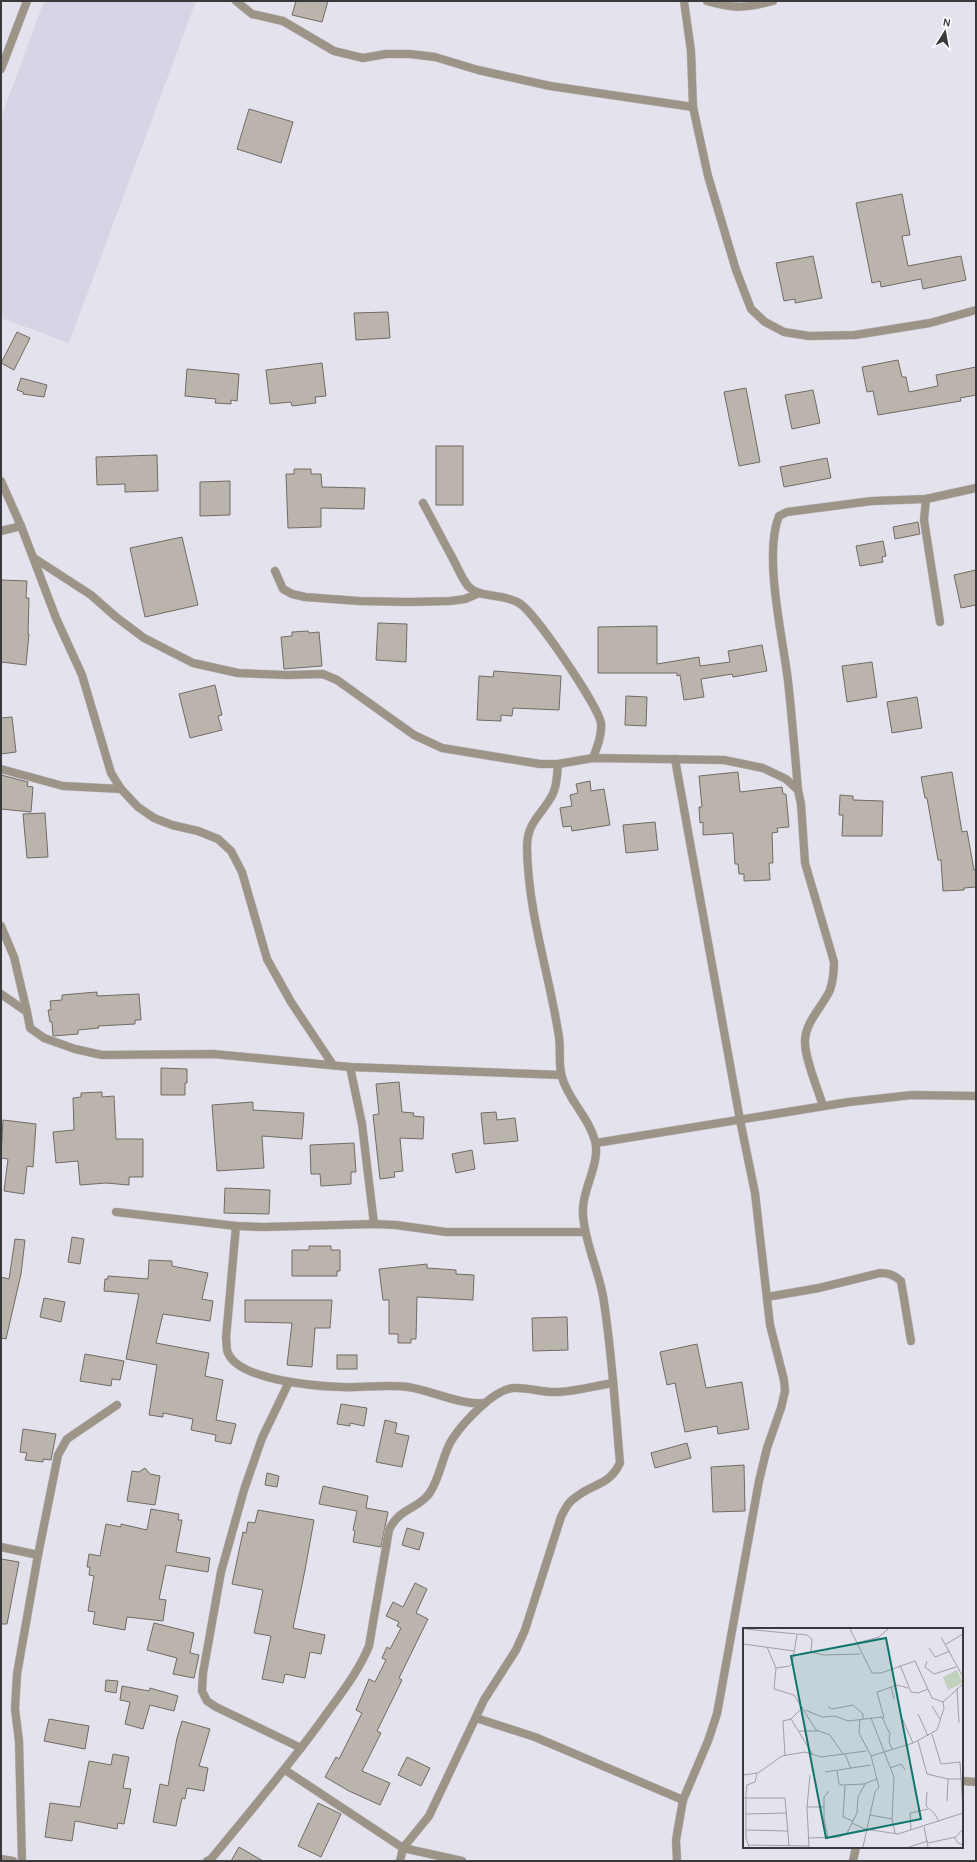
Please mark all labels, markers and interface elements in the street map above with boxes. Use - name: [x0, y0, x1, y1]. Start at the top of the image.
- north arrow: [925, 12, 965, 52]
- text: N: [942, 16, 952, 30]
- inset map: [743, 1628, 963, 1848]

